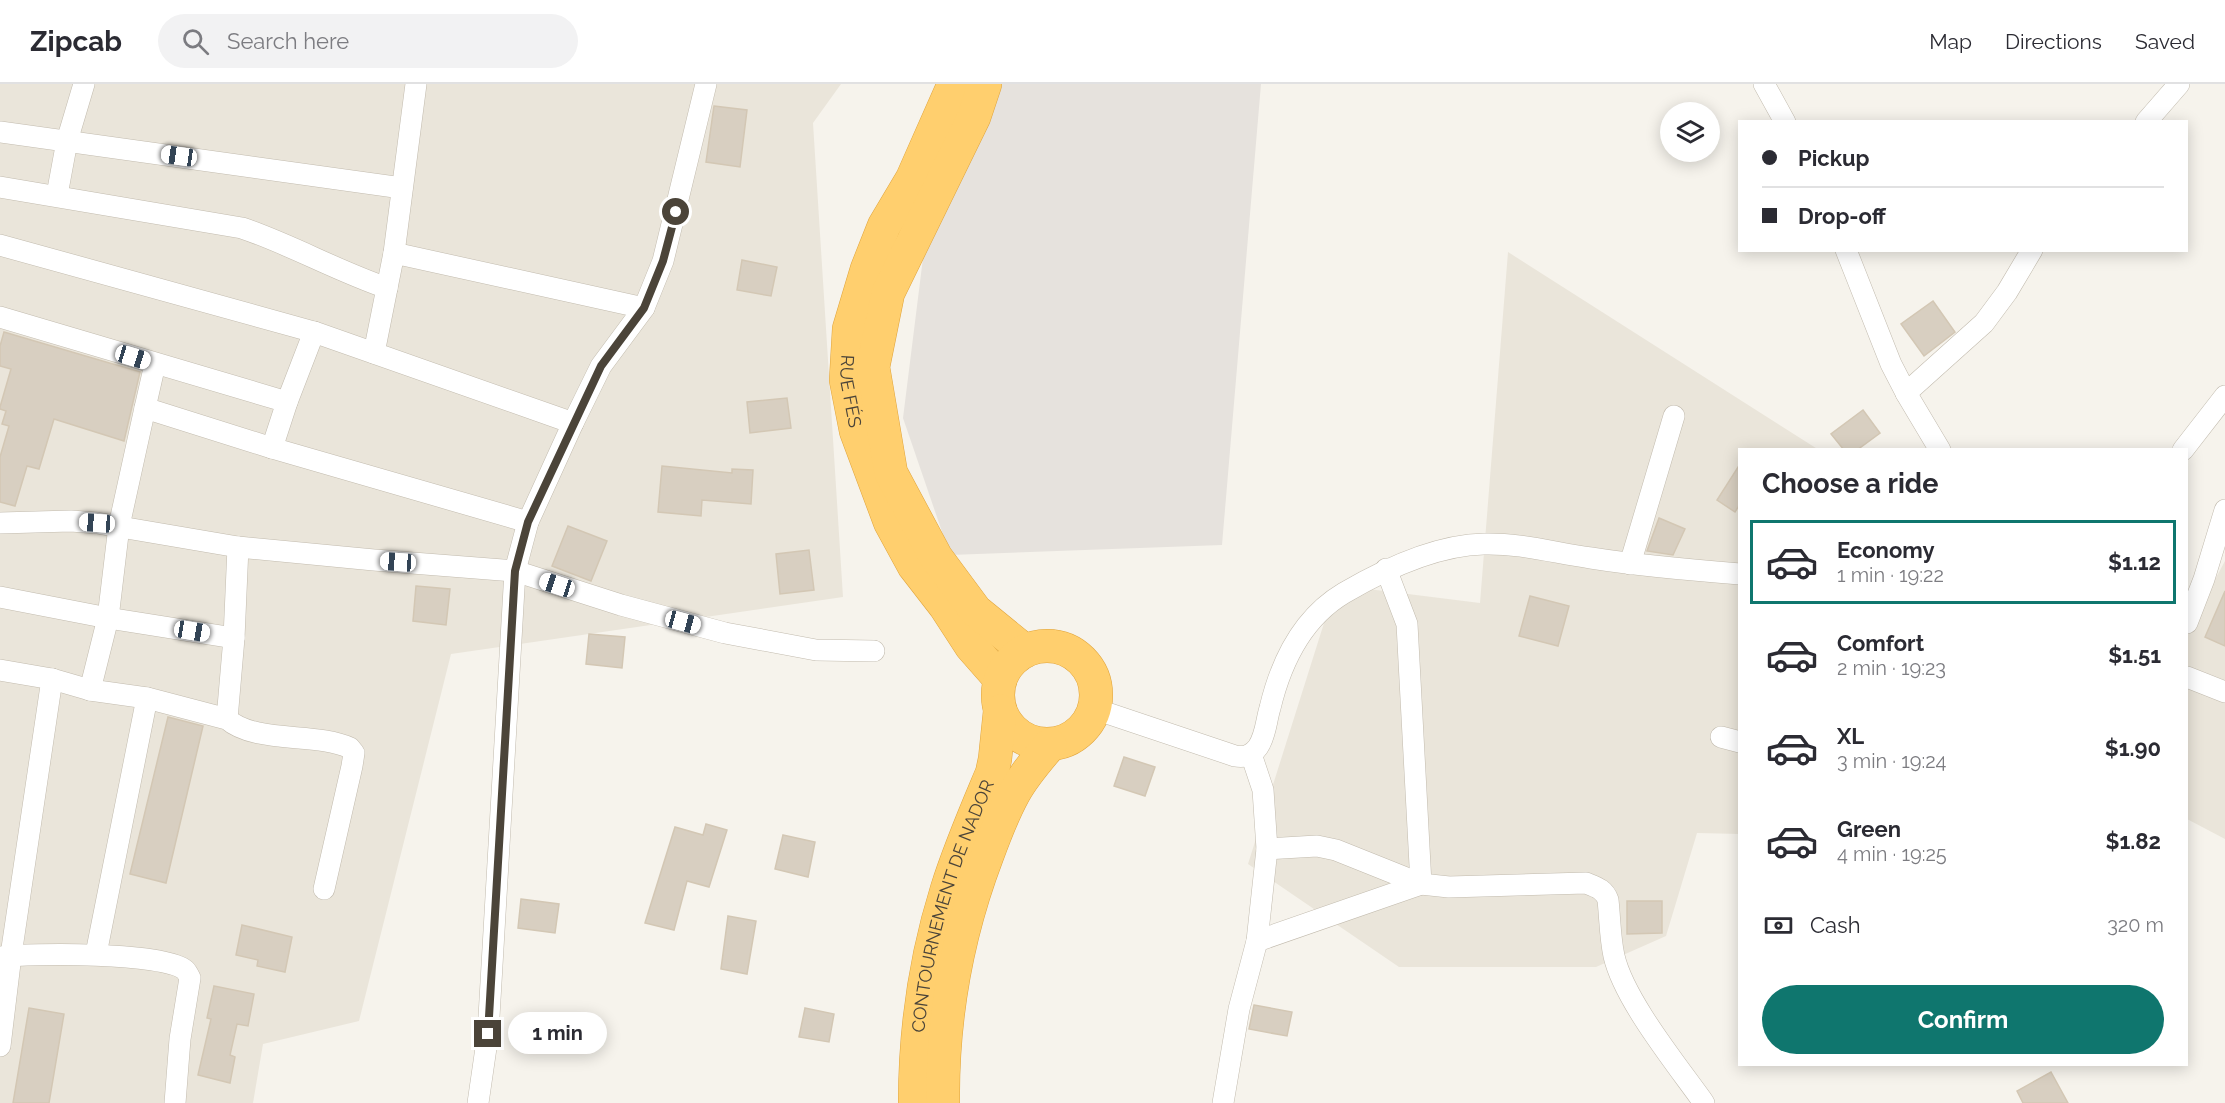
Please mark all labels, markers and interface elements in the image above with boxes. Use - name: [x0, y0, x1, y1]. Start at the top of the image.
- search box: [158, 14, 578, 68]
- text: Zipcab: [30, 25, 122, 58]
- icon: search: [179, 25, 212, 58]
- text: Search here: [227, 28, 349, 54]
- text: Map: [1929, 29, 1972, 54]
- text: Directions: [2005, 29, 2102, 54]
- text: Saved: [2135, 29, 2195, 54]
- map controls: [1660, 102, 1720, 162]
- button: layers: [1660, 102, 1720, 162]
- car: [160, 145, 198, 167]
- text: Pickup: [1798, 145, 1870, 171]
- route start: [662, 198, 689, 225]
- text: Drop-off: [1798, 203, 1886, 229]
- car: [113, 343, 153, 371]
- street label: RUE FÉS: [836, 354, 866, 429]
- text: Choose a ride: [1762, 468, 1938, 499]
- car: [78, 513, 116, 533]
- icon: car: [1765, 535, 1819, 589]
- text: Economy: [1837, 537, 1935, 563]
- text: $1.12: [2108, 549, 2161, 575]
- car: [379, 552, 417, 572]
- text: 1 min · 19:22: [1837, 563, 1944, 587]
- car: [537, 571, 577, 599]
- car: [663, 609, 703, 635]
- car: [173, 619, 211, 643]
- icon: car: [1765, 628, 1819, 682]
- text: Comfort: [1837, 630, 1924, 656]
- text: $1.51: [2108, 642, 2161, 668]
- text: 2 min · 19:23: [1837, 656, 1946, 680]
- icon: car: [1765, 721, 1819, 775]
- text: XL: [1837, 723, 1864, 749]
- text: $1.90: [2105, 735, 2161, 761]
- text: 3 min · 19:24: [1837, 749, 1947, 773]
- street label: CONTOURNEMENT DE NADOR: [907, 776, 998, 1033]
- icon: car: [1765, 814, 1819, 868]
- text: Green: [1837, 816, 1901, 842]
- text: $1.82: [2106, 828, 2161, 854]
- text: 4 min · 19:25: [1837, 842, 1947, 866]
- icon: cash: [1762, 909, 1795, 942]
- text: Cash: [1810, 912, 1861, 938]
- text: 320 m: [2107, 913, 2164, 937]
- button: Confirm: [1762, 985, 2164, 1054]
- callout: 1 min: [509, 1013, 608, 1055]
- route end: [474, 1020, 501, 1047]
- text: 1 min: [532, 1021, 583, 1045]

